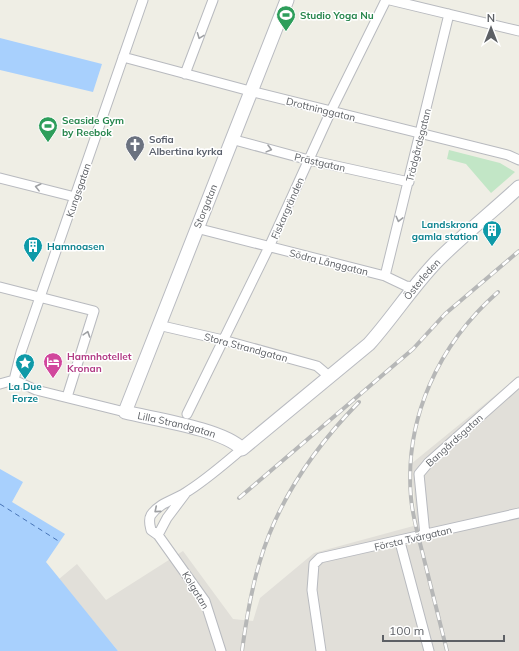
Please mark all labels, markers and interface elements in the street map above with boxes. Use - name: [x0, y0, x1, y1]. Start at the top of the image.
- sports icon: Studio Yoga Nu: [275, 4, 297, 32]
- north arrow: [471, 8, 511, 48]
- place label: Studio Yoga Nu: [300, 9, 374, 22]
- text: N: [487, 11, 495, 25]
- one-way arrow: [196, 33, 204, 40]
- street label: Drottninggatan: [285, 95, 357, 124]
- street label: Trädgårdsgatan: [403, 107, 434, 183]
- place label: Seaside Gym by Reebok: [62, 114, 124, 139]
- sports icon: Seaside Gym by Reebok: [37, 115, 59, 143]
- place label: Sofia Albertina kyrka: [149, 133, 223, 158]
- church icon: Sofia Albertina kyrka: [124, 134, 146, 162]
- one-way arrow: [265, 144, 272, 153]
- street label: Prästgatan: [293, 150, 347, 175]
- street label: Kungsgatan: [63, 161, 94, 219]
- street label: Fiskargränden: [268, 175, 307, 241]
- street label: Storgatan: [191, 182, 220, 230]
- one-way arrow: [34, 184, 41, 192]
- one-way arrow: [396, 216, 404, 222]
- place label: Landskrona gamla station: [412, 218, 478, 243]
- building icon: Landskrona gamla station: [481, 219, 503, 247]
- building icon: Hamnoasen: [22, 235, 44, 263]
- place label: Hamnoasen: [47, 240, 105, 253]
- street label: Södra Långgatan: [288, 246, 370, 279]
- street label: Österleden: [401, 256, 443, 303]
- one-way arrow: [82, 330, 91, 337]
- street label: Stora Strandgatan: [203, 330, 289, 365]
- place label: Hamnhotellet Kronan: [67, 350, 132, 375]
- hotel icon: Hamnhotellet Kronan: [42, 351, 64, 379]
- place icon: La Due Forze: [14, 352, 36, 380]
- place label: La Due Forze: [8, 380, 42, 405]
- street label: Lilla Strandgatan: [136, 409, 218, 441]
- street label: Bangårdsgatan: [423, 411, 486, 469]
- one-way arrow: [155, 505, 162, 512]
- street label: Första Tvärgatan: [373, 523, 453, 554]
- street label: Kolgatan: [179, 569, 212, 612]
- scale bar: [383, 617, 504, 643]
- text: 100 m: [389, 623, 424, 638]

